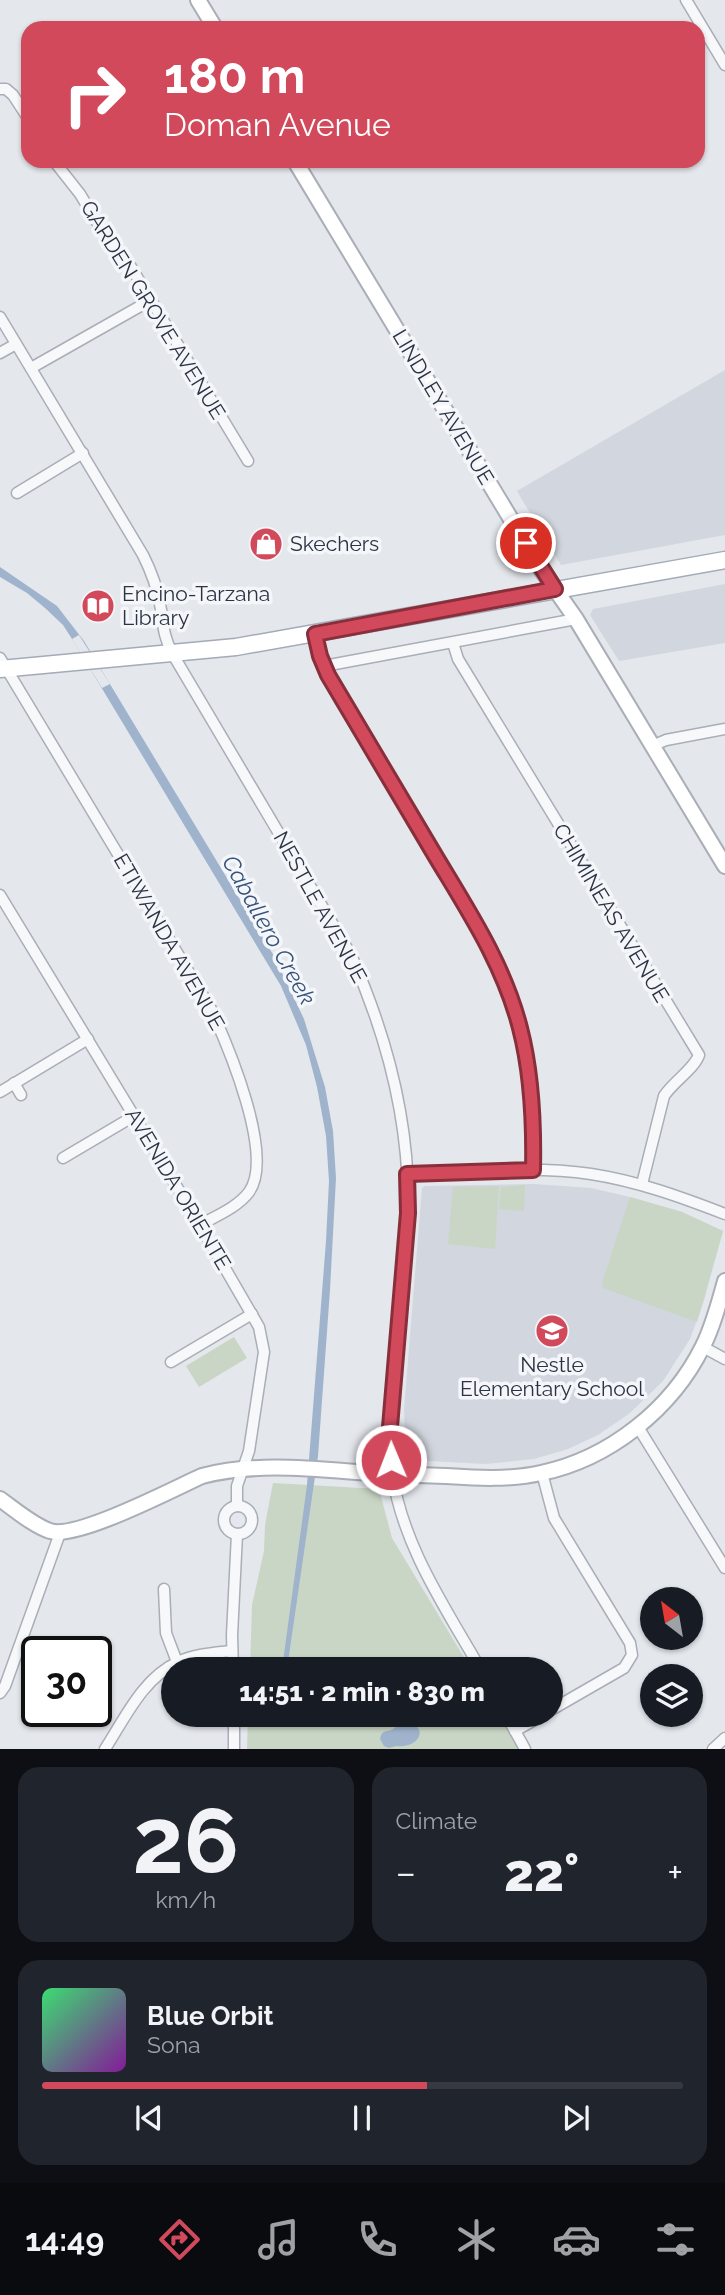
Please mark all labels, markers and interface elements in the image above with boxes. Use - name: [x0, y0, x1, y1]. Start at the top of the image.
- text: 180 m: [164, 47, 305, 104]
- icon: right: [49, 49, 140, 140]
- text: Doman Avenue: [164, 106, 391, 143]
- street label: GARDEN GROVE AVENUE: [76, 196, 231, 424]
- street label: LINDLEY AVENUE: [387, 325, 500, 489]
- pin: [496, 513, 556, 573]
- icon: arrive: [507, 524, 545, 562]
- shop icon: Skechers: [247, 525, 285, 563]
- place label: Skechers: [290, 531, 379, 556]
- place label: Encino-Tarzana Library: [122, 581, 270, 630]
- library icon: Encino-Tarzana Library: [79, 587, 117, 625]
- street label: CHIMINEAS AVENUE: [548, 819, 675, 1007]
- street label: NESTLE AVENUE: [269, 827, 372, 987]
- street label: ETIWANDA AVENUE: [109, 849, 230, 1034]
- water label: Caballero Creek: [217, 850, 322, 1009]
- street label: AVENIDA ORIENTE: [120, 1103, 237, 1274]
- school or university icon: Nestle Elementary School: [533, 1312, 571, 1350]
- place label: Nestle Elementary School: [460, 1352, 644, 1401]
- position arrow: [354, 1423, 428, 1497]
- north arrow: [640, 1587, 704, 1650]
- map controls: [640, 1587, 703, 1727]
- speed limit sign: 30: [21, 1636, 112, 1727]
- button: layers: [640, 1664, 703, 1727]
- text: 14:51 · 2 min · 830 m: [239, 1677, 485, 1707]
- text: 26: [132, 1787, 239, 1894]
- text: Climate: [396, 1807, 477, 1834]
- text: 22°: [504, 1842, 579, 1903]
- text: −: [396, 1850, 416, 1895]
- text: +: [667, 1850, 683, 1895]
- text: km/h: [155, 1886, 216, 1913]
- text: Blue Orbit: [147, 2001, 274, 2031]
- text: Sona: [147, 2031, 201, 2058]
- icon: previous: [130, 2099, 168, 2137]
- icon: pause: [343, 2099, 381, 2137]
- icon: next: [557, 2099, 595, 2137]
- icon: directions: [155, 2215, 204, 2264]
- icon: music: [254, 2215, 303, 2264]
- icon: phone: [353, 2215, 402, 2264]
- icon: climate: [452, 2215, 501, 2264]
- icon: car: [552, 2215, 601, 2264]
- icon: filters: [651, 2215, 700, 2264]
- text: 14:49: [25, 2221, 104, 2258]

